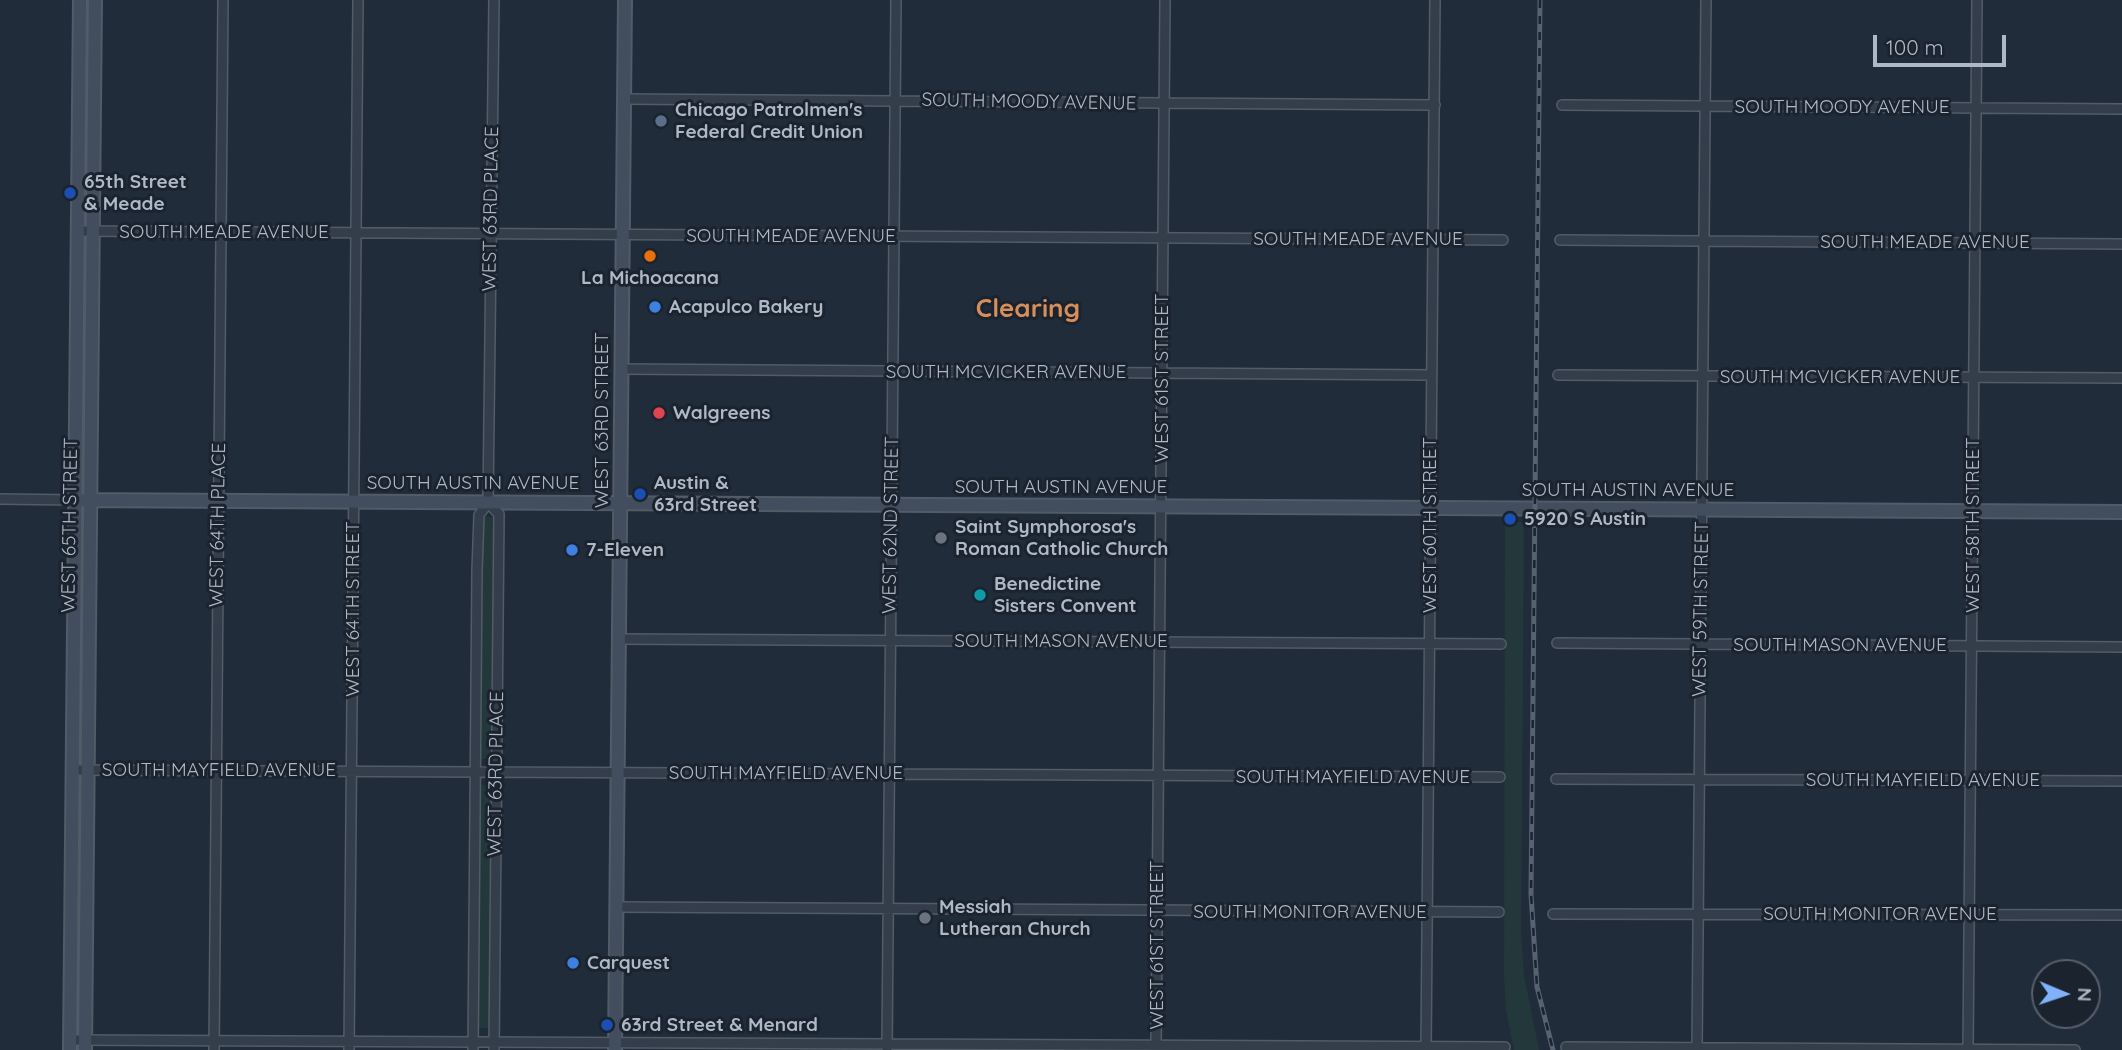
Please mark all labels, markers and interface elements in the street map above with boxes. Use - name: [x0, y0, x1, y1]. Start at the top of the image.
- scale bar: [1877, 21, 2010, 65]
- text: 100 m: [1886, 34, 1944, 60]
- street label: SOUTH MOODY AVENUE: [921, 89, 1137, 115]
- street label: SOUTH MOODY AVENUE: [1734, 96, 1950, 118]
- place label: Chicago Patrolmen's Federal Credit Union: [675, 99, 863, 143]
- marker: Chicago Patrolmen's Federal Credit Union: [653, 113, 669, 129]
- street label: WEST 63RD PLACE: [478, 126, 504, 292]
- place label: 65th Street & Meade: [84, 171, 187, 215]
- marker: 65th Street & Meade: [62, 185, 78, 201]
- street label: SOUTH MEADE AVENUE: [119, 221, 329, 243]
- street label: SOUTH MEADE AVENUE: [686, 225, 896, 247]
- street label: SOUTH MEADE AVENUE: [1253, 228, 1463, 250]
- street label: SOUTH MEADE AVENUE: [1820, 231, 2030, 253]
- marker: La Michoacana: [642, 248, 658, 264]
- place label: La Michoacana: [581, 267, 719, 289]
- district label: Clearing: [976, 293, 1080, 325]
- street label: WEST 61ST STREET: [1151, 294, 1173, 462]
- place label: Acapulco Bakery: [669, 296, 823, 318]
- marker: Acapulco Bakery: [647, 299, 663, 315]
- street label: WEST 63RD STREET: [591, 332, 613, 508]
- street label: SOUTH MCVICKER AVENUE: [886, 361, 1126, 383]
- street label: SOUTH MCVICKER AVENUE: [1720, 366, 1960, 388]
- place label: Walgreens: [673, 402, 770, 424]
- marker: Walgreens: [651, 405, 667, 421]
- street label: WEST 62ND STREET: [878, 436, 904, 614]
- street label: WEST 65TH STREET: [57, 437, 83, 613]
- street label: WEST 60TH STREET: [1419, 437, 1441, 613]
- street label: WEST 58TH STREET: [1962, 437, 1984, 613]
- street label: WEST 64TH PLACE: [205, 443, 231, 607]
- street label: SOUTH AUSTIN AVENUE: [367, 472, 579, 494]
- place label: Austin & 63rd Street: [654, 472, 757, 516]
- street label: SOUTH AUSTIN AVENUE: [955, 476, 1167, 498]
- street label: SOUTH AUSTIN AVENUE: [1522, 479, 1734, 501]
- marker: Austin & 63rd Street: [632, 486, 648, 502]
- place label: 5920 S Austin: [1524, 508, 1646, 530]
- marker: 5920 S Austin: [1502, 511, 1518, 527]
- place label: Saint Symphorosa's Roman Catholic Church: [955, 516, 1168, 560]
- street label: WEST 64TH STREET: [342, 521, 364, 697]
- street label: WEST 59TH STREET: [1688, 521, 1714, 697]
- marker: Saint Symphorosa's Roman Catholic Church: [933, 530, 949, 546]
- place label: 7-Eleven: [586, 539, 664, 561]
- marker: 7-Eleven: [564, 542, 580, 558]
- place label: Benedictine Sisters Convent: [994, 573, 1136, 617]
- marker: Benedictine Sisters Convent: [972, 587, 988, 603]
- street label: SOUTH MASON AVENUE: [954, 630, 1168, 652]
- street label: SOUTH MASON AVENUE: [1733, 634, 1947, 656]
- street label: WEST 63RD PLACE: [483, 691, 509, 857]
- street label: SOUTH MAYFIELD AVENUE: [102, 759, 336, 781]
- street label: SOUTH MAYFIELD AVENUE: [669, 762, 903, 784]
- street label: SOUTH MAYFIELD AVENUE: [1236, 766, 1470, 788]
- street label: SOUTH MAYFIELD AVENUE: [1806, 769, 2040, 791]
- street label: WEST 61ST STREET: [1146, 861, 1168, 1029]
- place label: Messiah Lutheran Church: [939, 896, 1091, 940]
- street label: SOUTH MONITOR AVENUE: [1193, 901, 1427, 923]
- street label: SOUTH MONITOR AVENUE: [1763, 903, 1997, 925]
- marker: Messiah Lutheran Church: [917, 910, 933, 926]
- place label: Carquest: [587, 952, 670, 974]
- marker: Carquest: [565, 955, 581, 971]
- north arrow: [2031, 959, 2101, 1029]
- text: N: [2073, 987, 2097, 1002]
- place label: 63rd Street & Menard: [621, 1014, 818, 1036]
- marker: 63rd Street & Menard: [599, 1017, 615, 1033]

